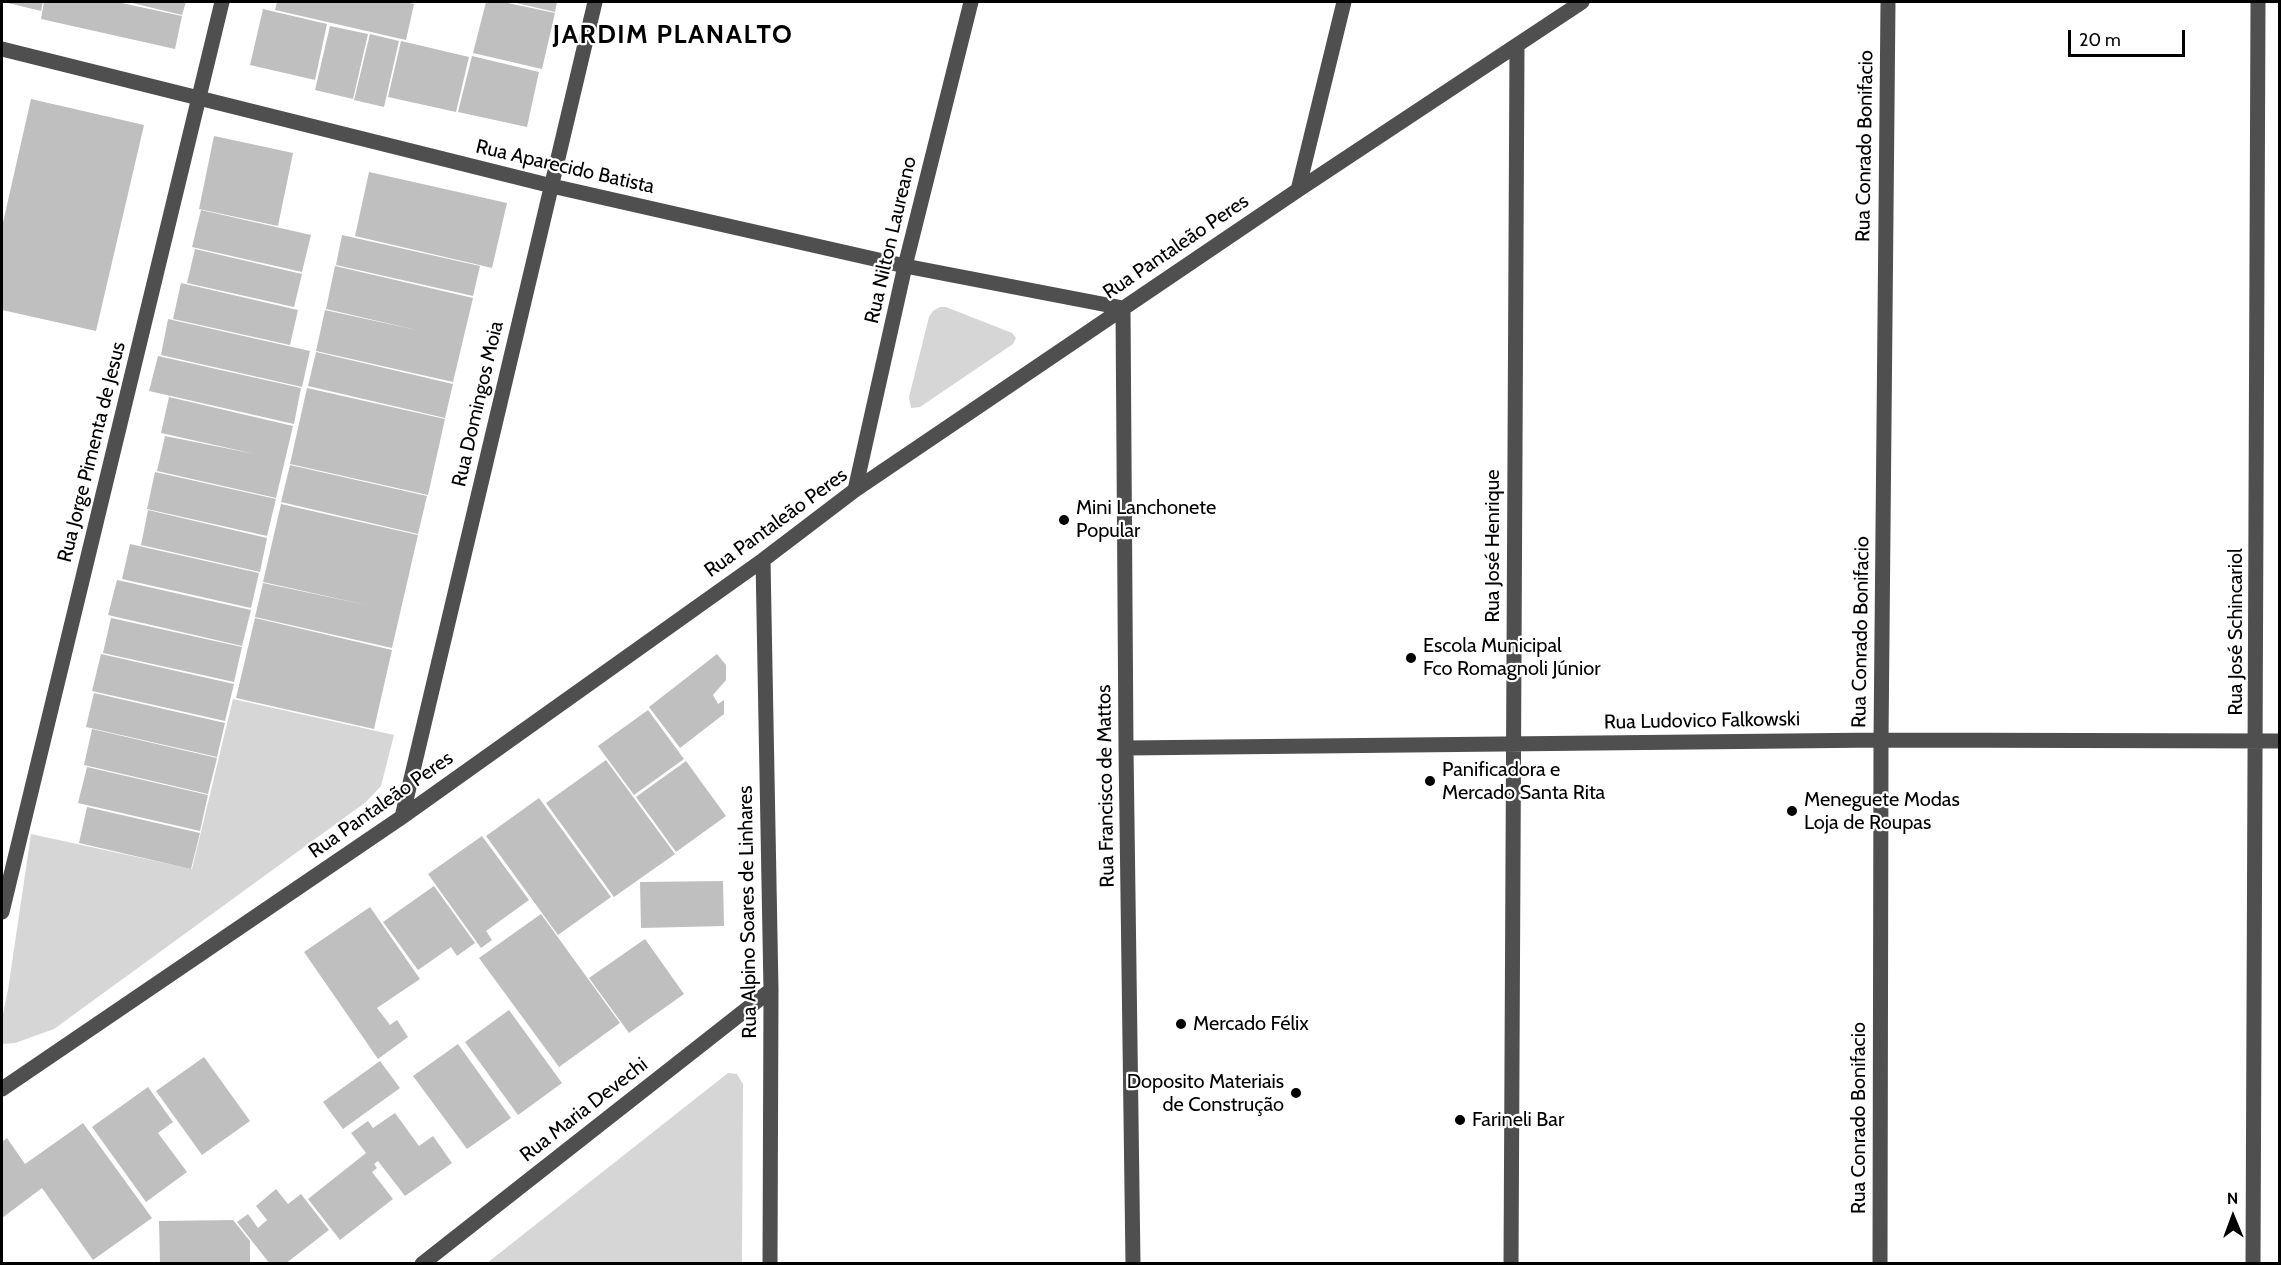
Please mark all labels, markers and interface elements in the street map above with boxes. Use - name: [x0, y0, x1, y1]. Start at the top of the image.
- scale bar: [2071, 18, 2188, 56]
- district label: JARDIM PLANALTO: [553, 19, 793, 51]
- text: 20 m: [2079, 29, 2121, 51]
- street label: Rua Conrado Bonifacio: [1851, 50, 1879, 242]
- street label: Rua Aparecido Batista: [473, 135, 657, 199]
- street label: Rua Nilton Laureano: [860, 154, 922, 326]
- street label: Rua Pantaleão Peres: [1099, 189, 1253, 305]
- street label: Rua Domingos Moia: [447, 319, 509, 489]
- street label: Rua Jorge Pimenta de Jesus: [53, 339, 131, 565]
- street label: Rua Pantaleão Peres: [700, 463, 852, 583]
- street label: Rua José Henrique: [1481, 470, 1505, 622]
- place label: Mini Lanchonete Popular: [1076, 496, 1216, 543]
- marker: Mini Lanchonete Popular: [1057, 513, 1071, 527]
- street label: Rua Conrado Bonifacio: [1847, 536, 1875, 728]
- street label: Rua José Schincariol: [2224, 548, 2248, 716]
- place label: Escola Municipal Fco Romagnoli Júnior: [1423, 634, 1601, 681]
- marker: Escola Municipal Fco Romagnoli Júnior: [1404, 651, 1418, 665]
- street label: Rua Francisco de Mattos: [1092, 684, 1120, 888]
- street label: Rua Ludovico Falkowski: [1604, 707, 1800, 735]
- street label: Rua Pantaleão Peres: [304, 746, 458, 864]
- place label: Panificadora e Mercado Santa Rita: [1442, 758, 1605, 805]
- marker: Panificadora e Mercado Santa Rita: [1423, 774, 1437, 788]
- street label: Rua Alpino Soares de Linhares: [734, 785, 762, 1039]
- place label: Meneguete Modas Loja de Roupas: [1804, 788, 1960, 835]
- marker: Meneguete Modas Loja de Roupas: [1785, 804, 1799, 818]
- place label: Mercado Félix: [1193, 1012, 1309, 1036]
- marker: Mercado Félix: [1174, 1017, 1188, 1031]
- street label: Rua Conrado Bonifacio: [1847, 1022, 1871, 1214]
- street label: Rua Maria Devechi: [515, 1053, 653, 1167]
- place label: Doposito Materiais de Construção: [1127, 1070, 1284, 1117]
- marker: Doposito Materiais de Construção: [1289, 1086, 1303, 1100]
- place label: Farineli Bar: [1472, 1108, 1564, 1132]
- marker: Farineli Bar: [1453, 1113, 1467, 1127]
- north arrow: [2203, 1187, 2263, 1247]
- text: N: [2227, 1189, 2238, 1208]

